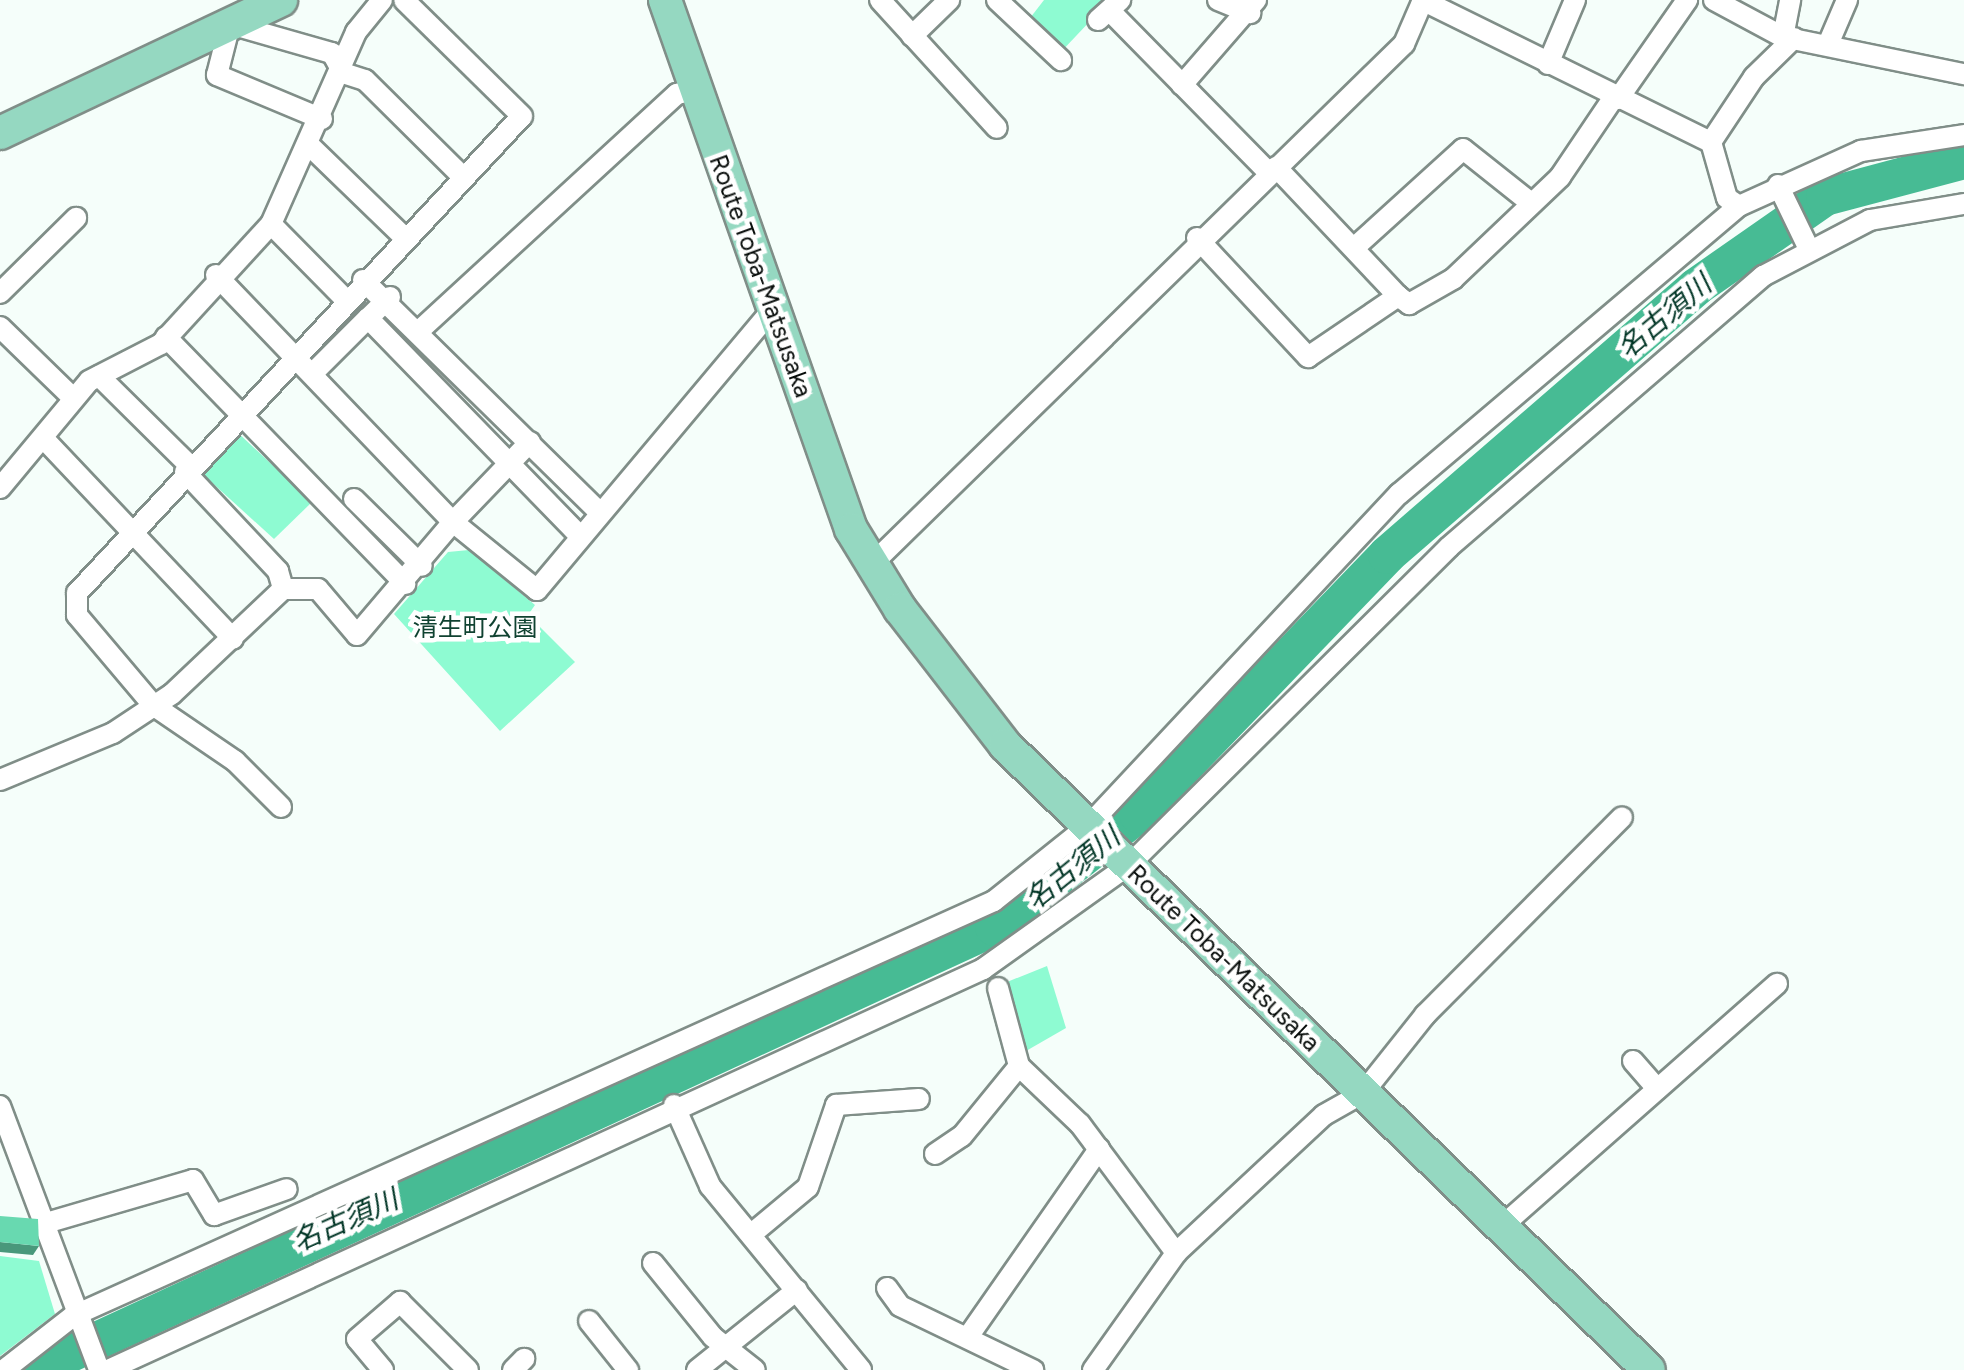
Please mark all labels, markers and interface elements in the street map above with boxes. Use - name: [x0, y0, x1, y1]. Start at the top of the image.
- street label: Route Toba-Matsusaka: [703, 151, 819, 401]
- water label: 名古須川: [1610, 267, 1718, 365]
- park label: 清生町公園: [413, 612, 537, 642]
- water label: 名古須川: [1018, 820, 1126, 916]
- street label: Route Toba-Matsusaka: [1122, 858, 1326, 1058]
- water label: 名古須川: [287, 1182, 403, 1258]

